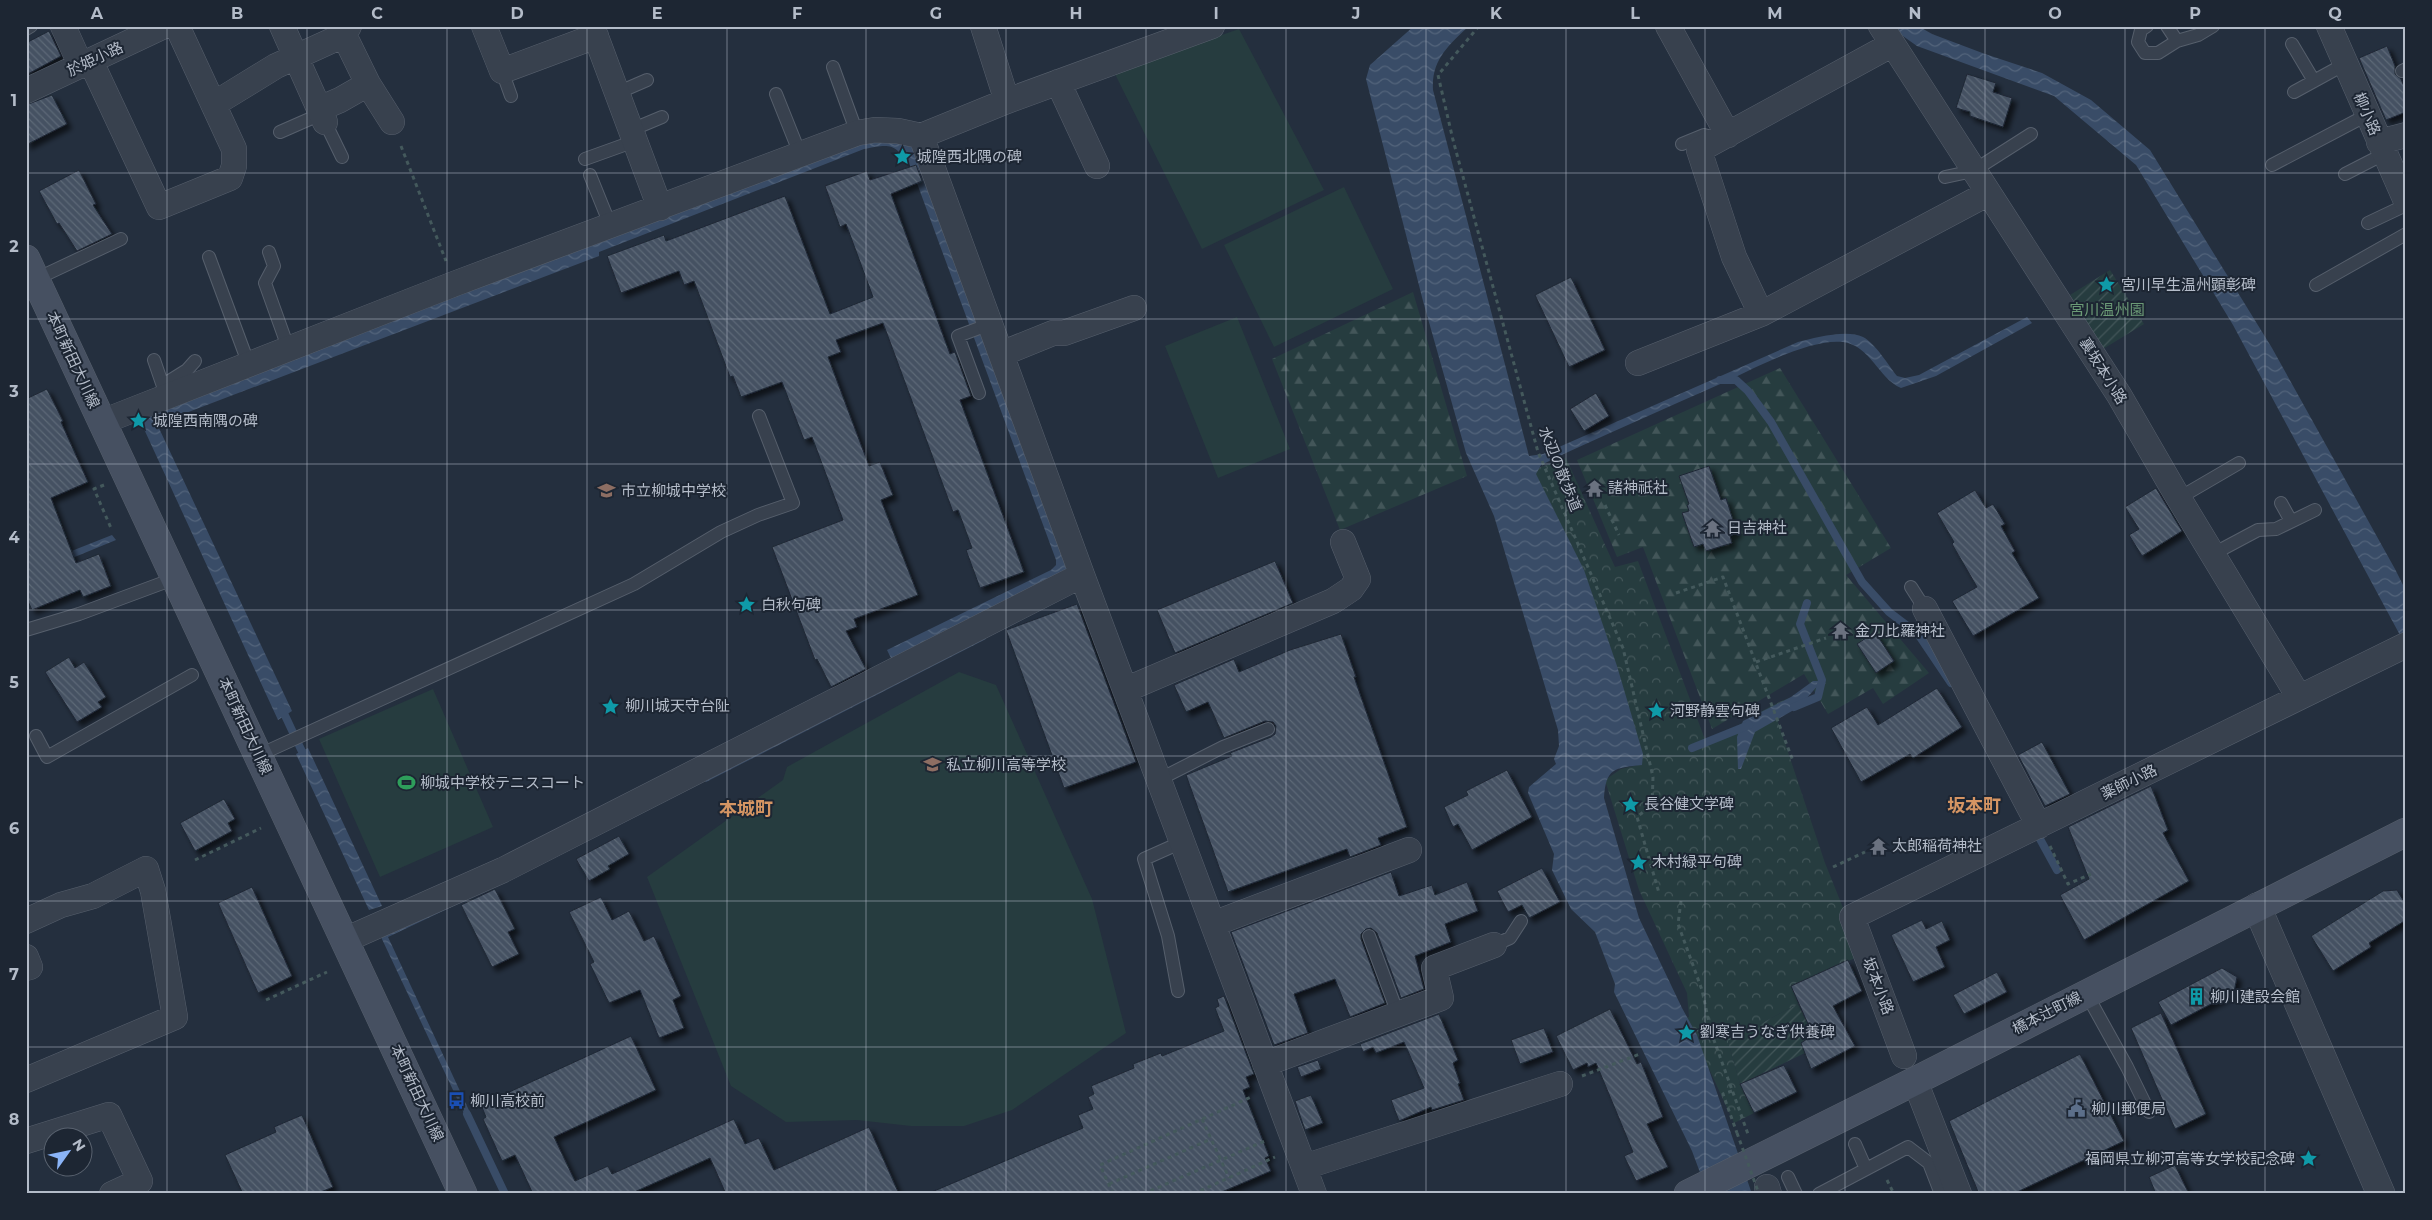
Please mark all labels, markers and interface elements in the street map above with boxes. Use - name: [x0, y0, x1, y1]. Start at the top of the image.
- text: A: [90, 4, 104, 23]
- text: B: [231, 4, 243, 23]
- text: C: [371, 4, 383, 23]
- text: D: [510, 4, 524, 23]
- text: E: [652, 4, 662, 23]
- text: F: [792, 4, 802, 23]
- text: G: [930, 4, 942, 23]
- text: H: [1070, 4, 1082, 23]
- text: I: [1213, 4, 1219, 23]
- text: J: [1351, 4, 1360, 23]
- text: K: [1490, 4, 1503, 23]
- text: L: [1630, 4, 1640, 23]
- text: M: [1767, 4, 1783, 23]
- text: N: [1909, 4, 1921, 23]
- text: O: [2048, 4, 2062, 23]
- text: P: [2189, 4, 2201, 23]
- text: Q: [2328, 4, 2342, 23]
- street label: 於姫小路: [64, 37, 126, 80]
- street label: 柳小路: [2350, 89, 2385, 138]
- text: 1: [11, 91, 17, 110]
- place icon: 城隍西北隅の碑: [893, 147, 913, 167]
- place label: 城隍西北隅の碑: [917, 147, 1022, 166]
- text: 2: [9, 237, 19, 256]
- place icon: 宮川早生温州顕彰碑: [2097, 275, 2117, 295]
- place label: 宮川早生温州顕彰碑: [2121, 275, 2256, 294]
- park label: 宮川温州園: [2069, 300, 2145, 319]
- street label: 本町新田大川線: [43, 308, 104, 411]
- street label: 裏坂本小路: [2075, 334, 2131, 408]
- text: 3: [8, 382, 19, 401]
- place icon: 城隍西南隅の碑: [129, 411, 149, 431]
- place label: 城隍西南隅の碑: [153, 411, 258, 430]
- street label: 水辺の散歩道: [1535, 424, 1586, 514]
- temple icon: 諸神祇社: [1584, 478, 1604, 498]
- place label: 諸神祇社: [1608, 478, 1668, 497]
- school or university icon: 市立柳城中学校: [597, 481, 617, 501]
- place label: 市立柳城中学校: [621, 481, 726, 500]
- temple icon: 日吉神社: [1703, 518, 1723, 538]
- place label: 日吉神社: [1727, 518, 1787, 537]
- text: 4: [8, 528, 20, 547]
- place icon: 白秋句碑: [737, 595, 757, 615]
- place label: 白秋句碑: [761, 595, 821, 614]
- temple icon: 金刀比羅神社: [1831, 621, 1851, 641]
- place label: 金刀比羅神社: [1855, 621, 1945, 640]
- text: 5: [9, 673, 19, 692]
- street label: 本町新田大川線: [215, 674, 276, 777]
- place icon: 柳川城天守台阯: [601, 696, 621, 716]
- place label: 柳川城天守台阯: [625, 696, 730, 715]
- place icon: 河野静雲句碑: [1646, 701, 1666, 721]
- place label: 河野静雲句碑: [1670, 701, 1760, 720]
- school or university icon: 私立柳川高等学校: [922, 755, 942, 775]
- place label: 私立柳川高等学校: [946, 755, 1066, 774]
- street label: 薬師小路: [2098, 760, 2160, 803]
- sports icon: 柳城中学校テニスコート: [396, 773, 416, 793]
- place label: 柳城中学校テニスコート: [420, 773, 585, 792]
- place icon: 長谷健文学碑: [1620, 794, 1640, 814]
- place label: 長谷健文学碑: [1644, 794, 1734, 813]
- district label: 坂本町: [1947, 795, 2001, 817]
- district label: 本城町: [719, 798, 773, 820]
- text: 6: [9, 819, 19, 838]
- temple icon: 太郎稲荷神社: [1868, 836, 1888, 856]
- place label: 太郎稲荷神社: [1892, 836, 1982, 855]
- place icon: 木村緑平句碑: [1628, 852, 1648, 872]
- place label: 木村緑平句碑: [1652, 852, 1742, 871]
- street label: 坂本小路: [1859, 954, 1898, 1017]
- text: 7: [9, 965, 19, 984]
- street label: 橋本辻町線: [2009, 987, 2085, 1038]
- building icon: 柳川建設会館: [2186, 987, 2206, 1007]
- place label: 柳川建設会館: [2210, 987, 2300, 1006]
- place icon: 劉寒吉うなぎ供養碑: [1676, 1022, 1696, 1042]
- place label: 劉寒吉うなぎ供養碑: [1700, 1022, 1835, 1041]
- street label: 本町新田大川線: [387, 1041, 448, 1144]
- bus stop icon: 柳川高校前: [446, 1091, 466, 1111]
- place label: 柳川高校前: [470, 1091, 545, 1110]
- public building icon: 柳川郵便局: [2067, 1099, 2087, 1119]
- place label: 柳川郵便局: [2091, 1099, 2166, 1118]
- text: 8: [9, 1110, 19, 1129]
- north arrow: [42, 1128, 92, 1178]
- text: N: [68, 1135, 90, 1155]
- place label: 福岡県立柳河高等女学校記念碑: [2085, 1149, 2295, 1168]
- place icon: 福岡県立柳河高等女学校記念碑: [2299, 1149, 2319, 1169]

